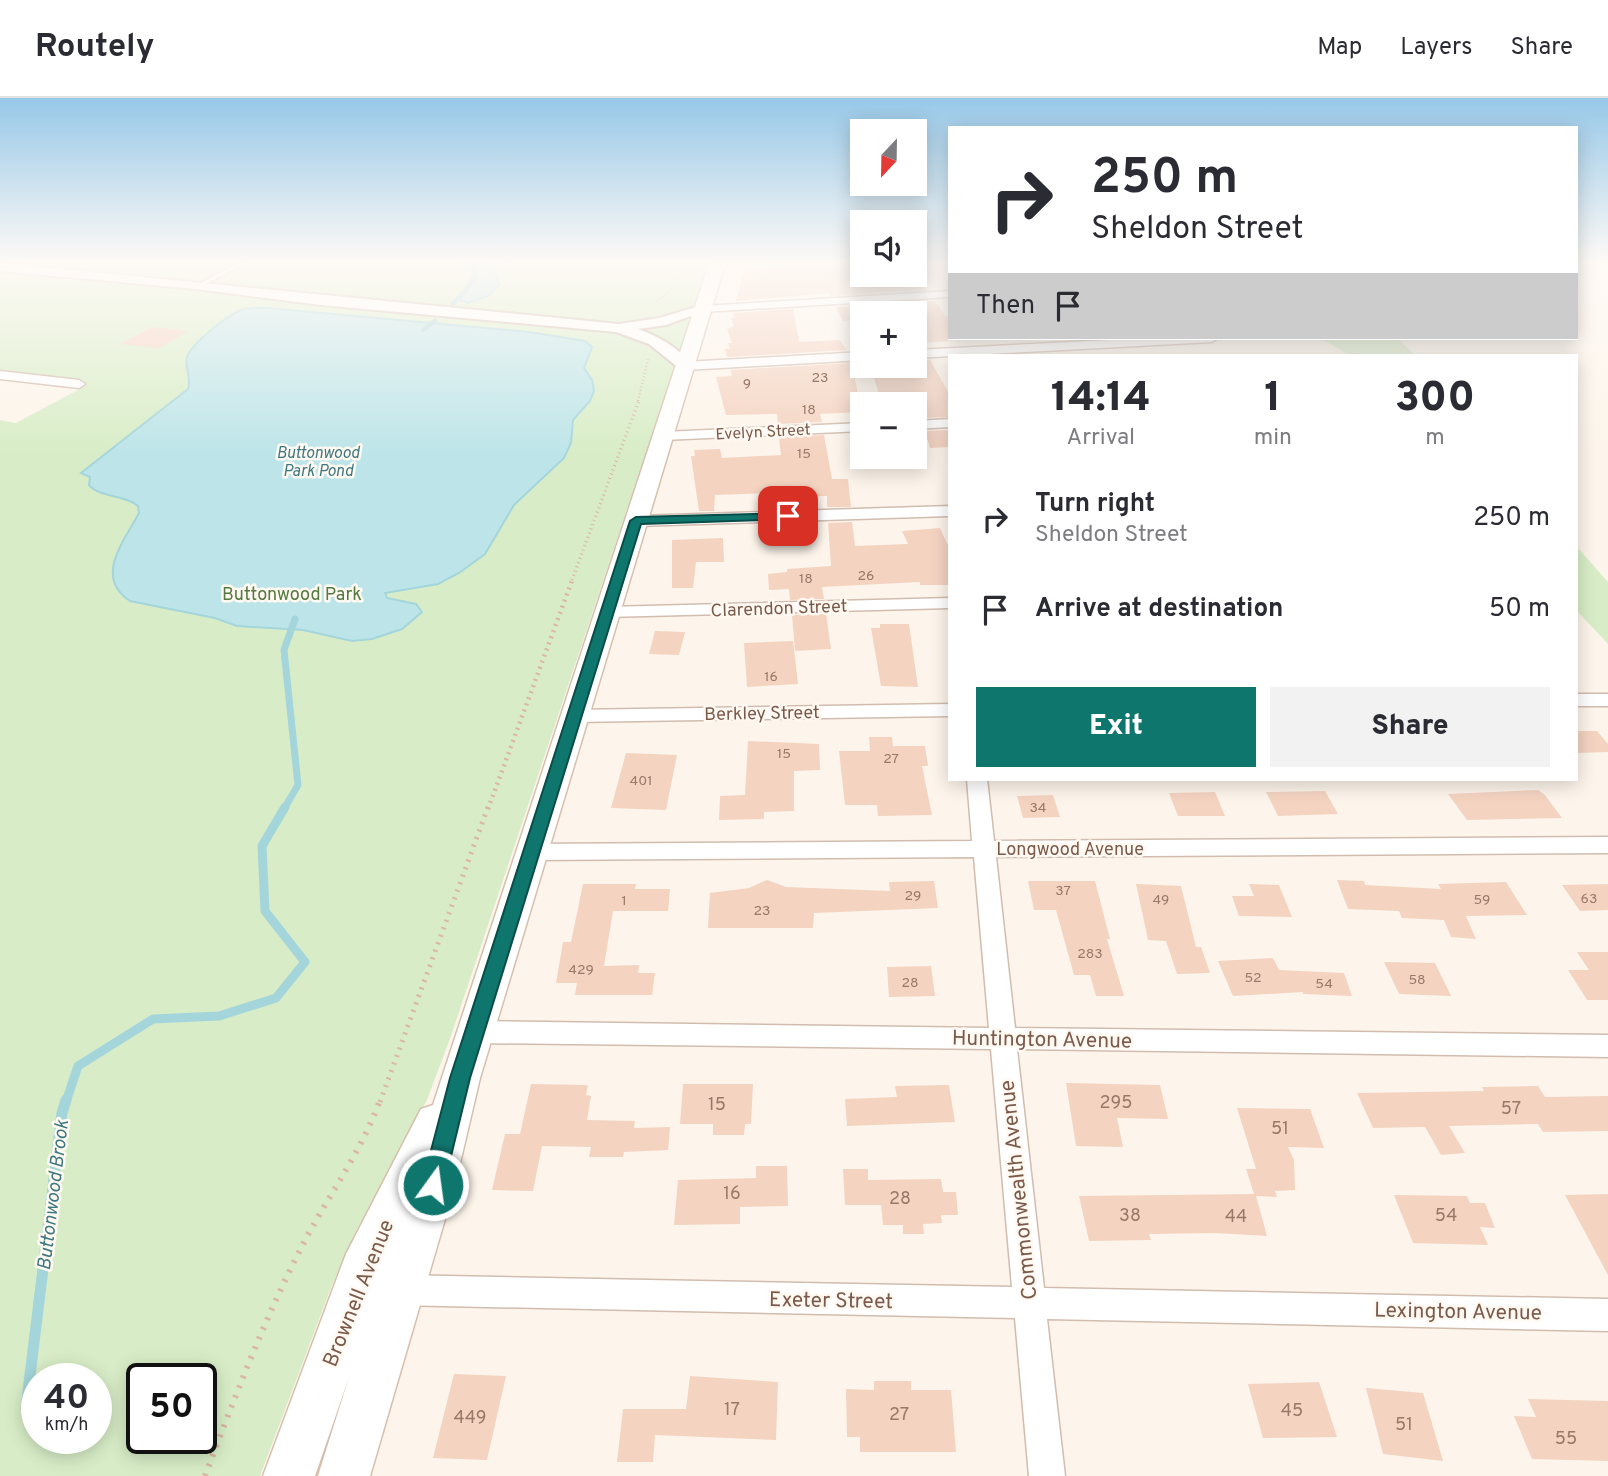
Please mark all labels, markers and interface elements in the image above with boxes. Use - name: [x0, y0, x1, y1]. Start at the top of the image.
- text: Routely: [35, 27, 154, 69]
- text: Map: [1317, 33, 1362, 63]
- text: Layers: [1400, 33, 1472, 63]
- text: Share: [1510, 33, 1573, 63]
- north arrow: [850, 119, 928, 196]
- map controls: [850, 119, 927, 469]
- text: 250 m: [1091, 149, 1238, 211]
- icon: right: [976, 154, 1067, 245]
- button: sound: [850, 210, 927, 287]
- text: Sheldon Street: [1091, 210, 1304, 250]
- icon: arrive: [1049, 287, 1087, 325]
- text: Then: [976, 290, 1035, 323]
- button: +: [850, 301, 927, 378]
- house number: 23: [812, 370, 829, 387]
- text: 14:14: [1051, 373, 1151, 426]
- text: 1: [1264, 373, 1281, 426]
- text: 300: [1395, 373, 1475, 426]
- house number: 9: [743, 376, 751, 393]
- button: −: [850, 392, 927, 469]
- house number: 18: [802, 402, 816, 419]
- street label: Evelyn Street: [715, 421, 811, 445]
- text: Arrival: [1067, 424, 1135, 453]
- text: min: [1254, 424, 1292, 453]
- text: m: [1425, 424, 1445, 453]
- water label: Buttonwood Park Pond: [276, 444, 361, 482]
- house number: 15: [797, 446, 811, 463]
- pin: [758, 486, 818, 546]
- text: Turn right: [1035, 488, 1155, 521]
- icon: arrive: [769, 497, 807, 535]
- icon: right: [976, 500, 1014, 538]
- text: 250 m: [1473, 502, 1550, 535]
- text: Sheldon Street: [1035, 521, 1188, 550]
- house number: 26: [858, 568, 874, 585]
- house number: 18: [799, 571, 813, 588]
- park label: Buttonwood Park: [222, 584, 362, 607]
- icon: arrive: [976, 591, 1014, 629]
- text: Arrive at destination: [1035, 593, 1283, 626]
- text: 50 m: [1489, 593, 1550, 626]
- street label: Clarendon Street: [710, 596, 848, 623]
- house number: 16: [764, 669, 778, 686]
- button: Exit: [976, 687, 1256, 767]
- button: Share: [1270, 687, 1550, 767]
- street label: Berkley Street: [704, 702, 820, 727]
- house number: 15: [777, 746, 791, 763]
- house number: 27: [883, 751, 899, 768]
- house number: 401: [630, 773, 652, 790]
- house number: 34: [1029, 800, 1047, 817]
- street label: Longwood Avenue: [996, 839, 1144, 862]
- house number: 37: [1055, 883, 1071, 900]
- house number: 29: [905, 888, 921, 905]
- house number: 63: [1581, 891, 1597, 908]
- house number: 49: [1153, 892, 1169, 909]
- house number: 59: [1474, 892, 1490, 909]
- house number: 1: [621, 893, 627, 910]
- house number: 23: [754, 903, 771, 920]
- house number: 283: [1077, 946, 1103, 963]
- house number: 429: [568, 962, 594, 979]
- house number: 52: [1244, 970, 1262, 987]
- house number: 58: [1408, 972, 1426, 989]
- house number: 28: [901, 975, 919, 992]
- house number: 54: [1315, 976, 1333, 993]
- street label: Huntington Avenue: [952, 1025, 1132, 1056]
- street label: Commonwealth Avenue: [995, 1079, 1044, 1301]
- house number: 295: [1100, 1092, 1132, 1115]
- house number: 15: [708, 1094, 726, 1117]
- house number: 57: [1501, 1098, 1521, 1121]
- water label: Buttonwood Brook: [33, 1118, 75, 1272]
- house number: 51: [1271, 1118, 1289, 1141]
- position arrow: [396, 1148, 470, 1222]
- house number: 16: [723, 1183, 741, 1206]
- house number: 28: [889, 1188, 911, 1211]
- house number: 38: [1119, 1205, 1141, 1228]
- house number: 54: [1435, 1205, 1457, 1228]
- house number: 44: [1225, 1206, 1247, 1229]
- street label: Brownell Avenue: [318, 1216, 401, 1371]
- street label: Exeter Street: [769, 1287, 893, 1316]
- street label: Lexington Avenue: [1374, 1298, 1542, 1327]
- speed limit sign: 50: [126, 1363, 217, 1454]
- text: 40: [44, 1377, 89, 1421]
- house number: 17: [724, 1399, 740, 1422]
- house number: 45: [1281, 1400, 1303, 1423]
- house number: 27: [889, 1404, 909, 1427]
- house number: 449: [454, 1407, 486, 1430]
- text: km/h: [45, 1414, 88, 1437]
- house number: 51: [1395, 1414, 1413, 1437]
- house number: 55: [1555, 1428, 1577, 1451]

